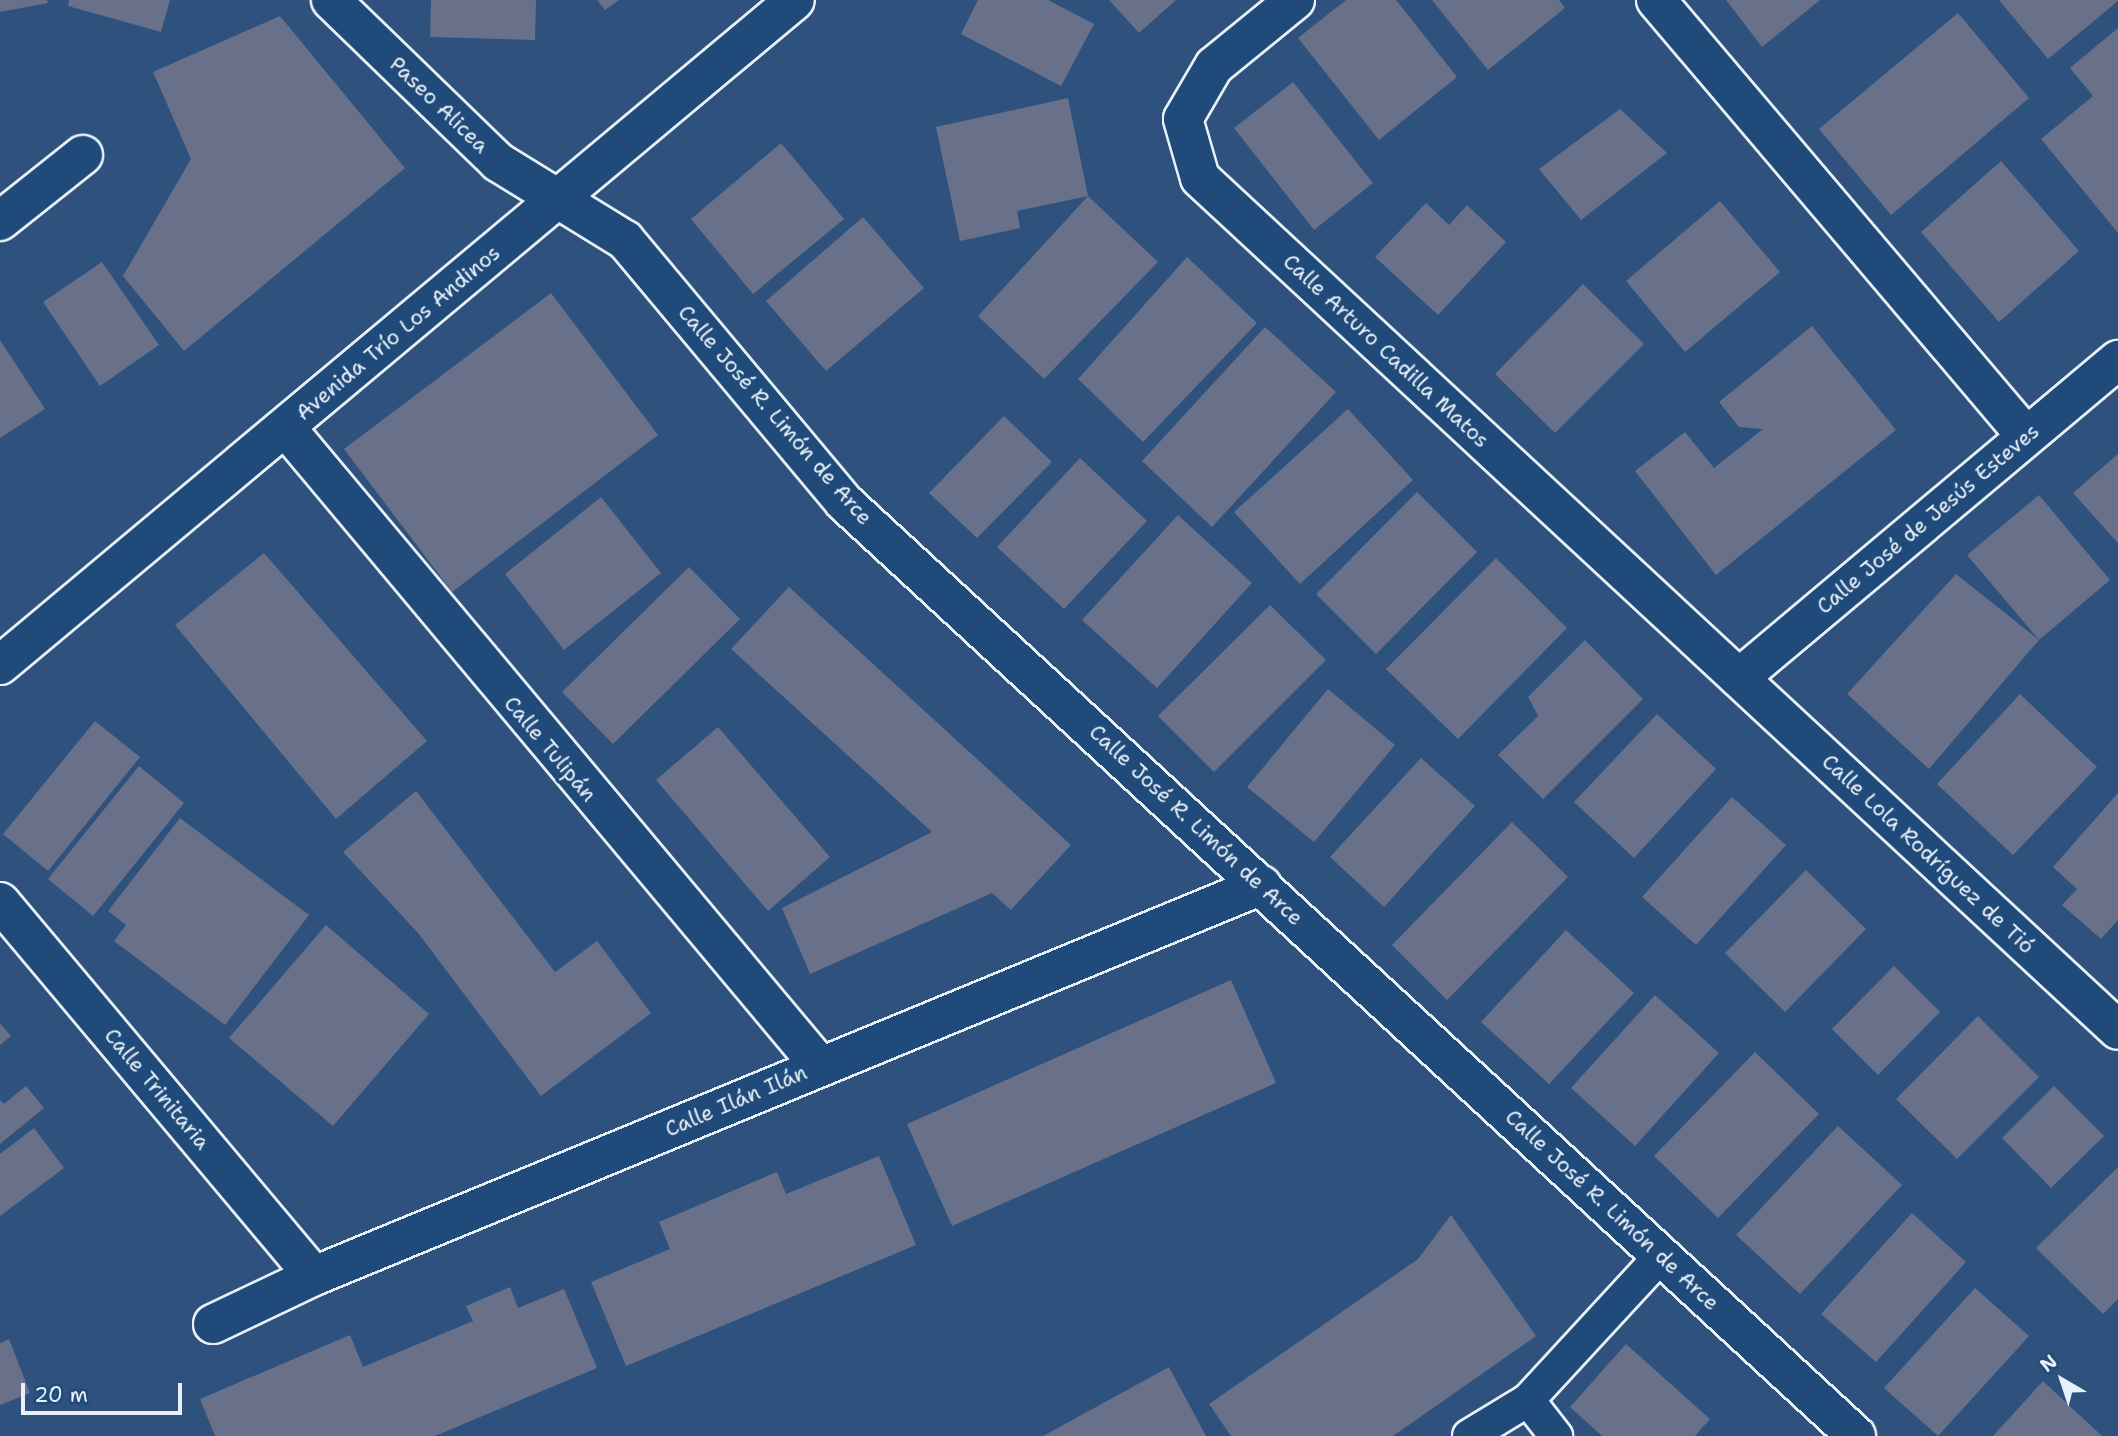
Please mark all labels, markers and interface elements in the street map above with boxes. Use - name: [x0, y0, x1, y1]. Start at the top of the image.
- street label: Paseo Alicea: [384, 52, 494, 158]
- street label: Avenida Trío Los Andinos: [291, 240, 505, 426]
- street label: Calle Arturo Cadilla Matos: [1278, 249, 1494, 453]
- street label: Calle José R. Limón de Arce: [673, 300, 877, 530]
- street label: Calle José de Jesús Esteves: [1812, 419, 2044, 619]
- street label: Calle Tulipán: [499, 691, 601, 807]
- street label: Calle José R. Limón de Arce: [1084, 719, 1308, 931]
- street label: Calle Lola Rodríguez de Tió: [1817, 749, 2039, 959]
- street label: Calle Trinitaria: [99, 1023, 215, 1155]
- street label: Calle Ilán Ilán: [661, 1060, 811, 1142]
- street label: Calle José R. Limón de Arce: [1500, 1104, 1724, 1316]
- north arrow: [2027, 1345, 2097, 1415]
- text: N: [2035, 1349, 2062, 1378]
- scale bar: [24, 1370, 186, 1414]
- text: 20 m: [34, 1381, 88, 1409]

